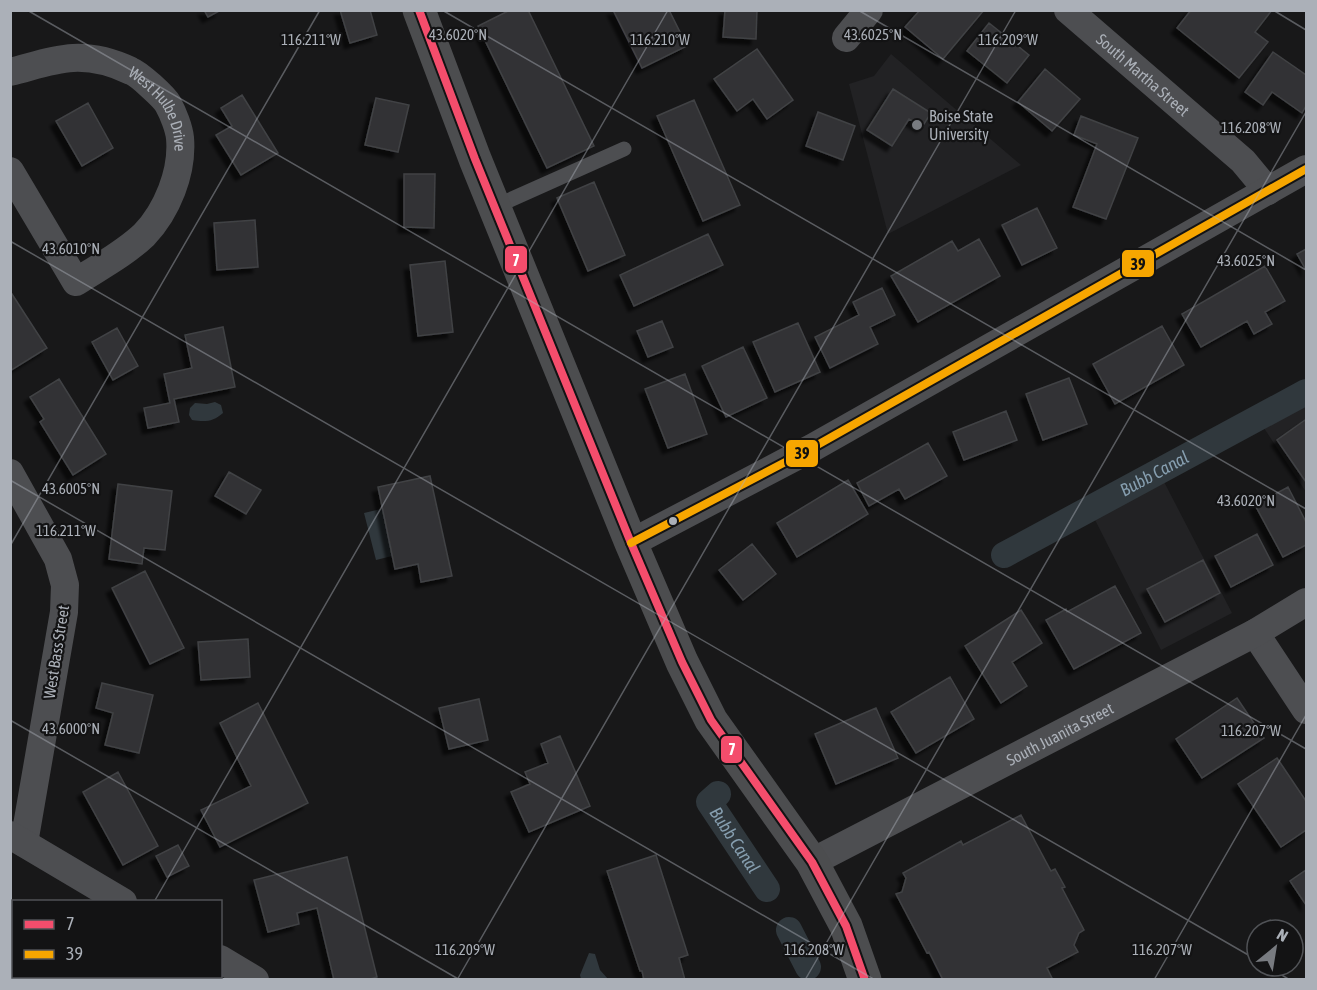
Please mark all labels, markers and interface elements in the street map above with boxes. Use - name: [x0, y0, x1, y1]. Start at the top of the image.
- text: 43.6020°N: [429, 26, 487, 43]
- text: 43.6025°N: [844, 26, 902, 43]
- street label: South Martha Street: [1093, 30, 1193, 120]
- text: 116.211°W: [281, 31, 341, 48]
- text: 116.210°W: [630, 31, 690, 48]
- text: 116.209°W: [978, 31, 1038, 48]
- street label: West Hulbe Drive: [126, 63, 189, 152]
- place label: Boise State University: [929, 107, 993, 144]
- marker: Boise State University: [910, 118, 924, 132]
- text: 116.208°W: [1221, 119, 1281, 136]
- text: 43.6010°N: [42, 240, 100, 257]
- line badge: 7: [504, 245, 528, 274]
- line badge: 39: [1121, 249, 1155, 278]
- text: 7: [512, 251, 520, 269]
- text: 43.6025°N: [1217, 252, 1275, 269]
- text: 39: [1130, 255, 1146, 273]
- line badge: 39: [785, 439, 819, 468]
- text: 39: [794, 444, 810, 462]
- water label: Bubb Canal: [1116, 446, 1192, 500]
- text: 43.6005°N: [42, 480, 100, 497]
- text: 43.6020°N: [1217, 492, 1275, 509]
- unlabelled marker: [667, 515, 679, 527]
- text: 116.211°W: [36, 522, 96, 539]
- street label: West Bass Street: [40, 604, 72, 700]
- street label: South Juanita Street: [1003, 699, 1117, 769]
- text: 43.6000°N: [42, 720, 100, 737]
- text: 116.207°W: [1221, 722, 1281, 739]
- line badge: 7: [720, 735, 743, 764]
- text: 7: [728, 740, 736, 758]
- water label: Bubb Canal: [705, 803, 764, 877]
- legend: [12, 900, 222, 978]
- text: 7: [66, 913, 74, 934]
- north arrow: [1245, 918, 1305, 978]
- text: N: [1274, 925, 1291, 945]
- text: 116.209°W: [435, 941, 495, 958]
- text: 116.208°W: [784, 941, 844, 958]
- text: 116.207°W: [1132, 941, 1192, 958]
- text: 39: [66, 943, 83, 964]

